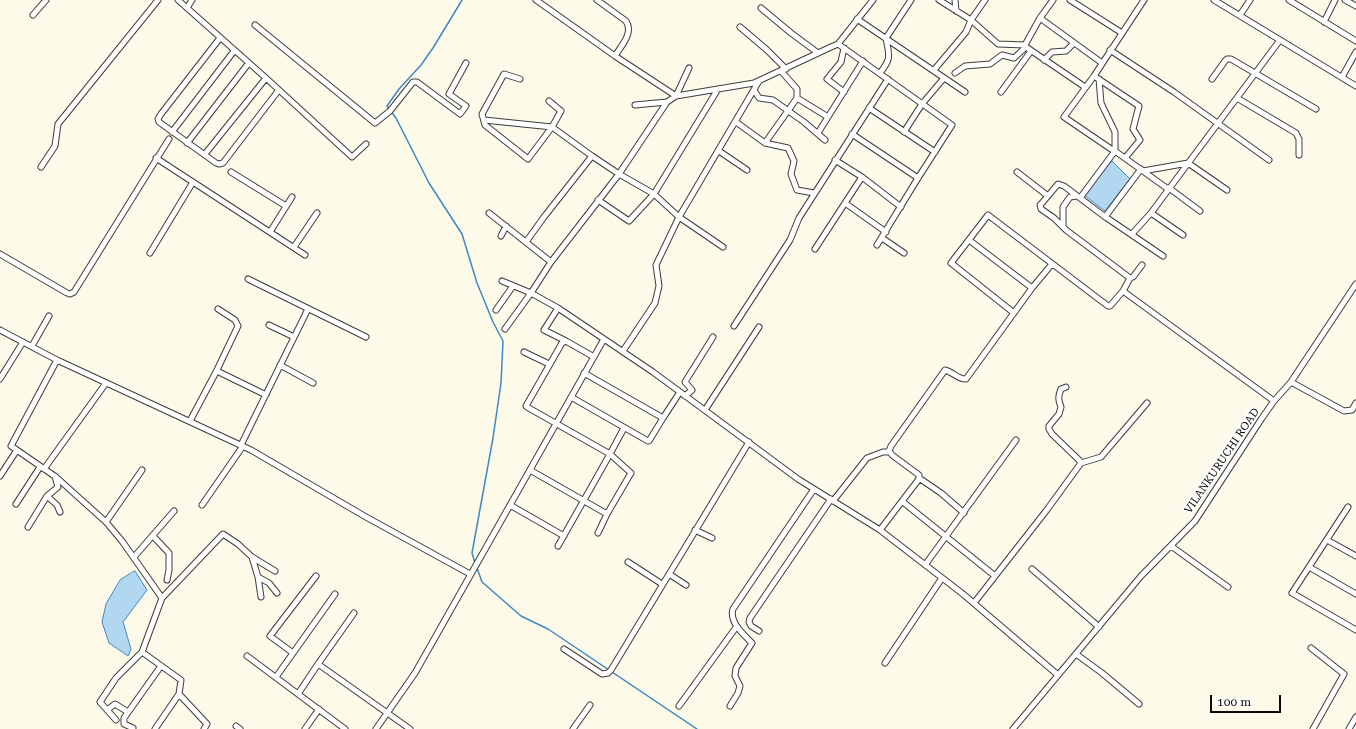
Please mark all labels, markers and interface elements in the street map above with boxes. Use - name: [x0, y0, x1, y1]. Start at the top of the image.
- street label: VILANKURUCHI ROAD: [1182, 406, 1262, 516]
- scale bar: [1212, 687, 1283, 713]
- text: 100 m: [1217, 695, 1251, 709]

